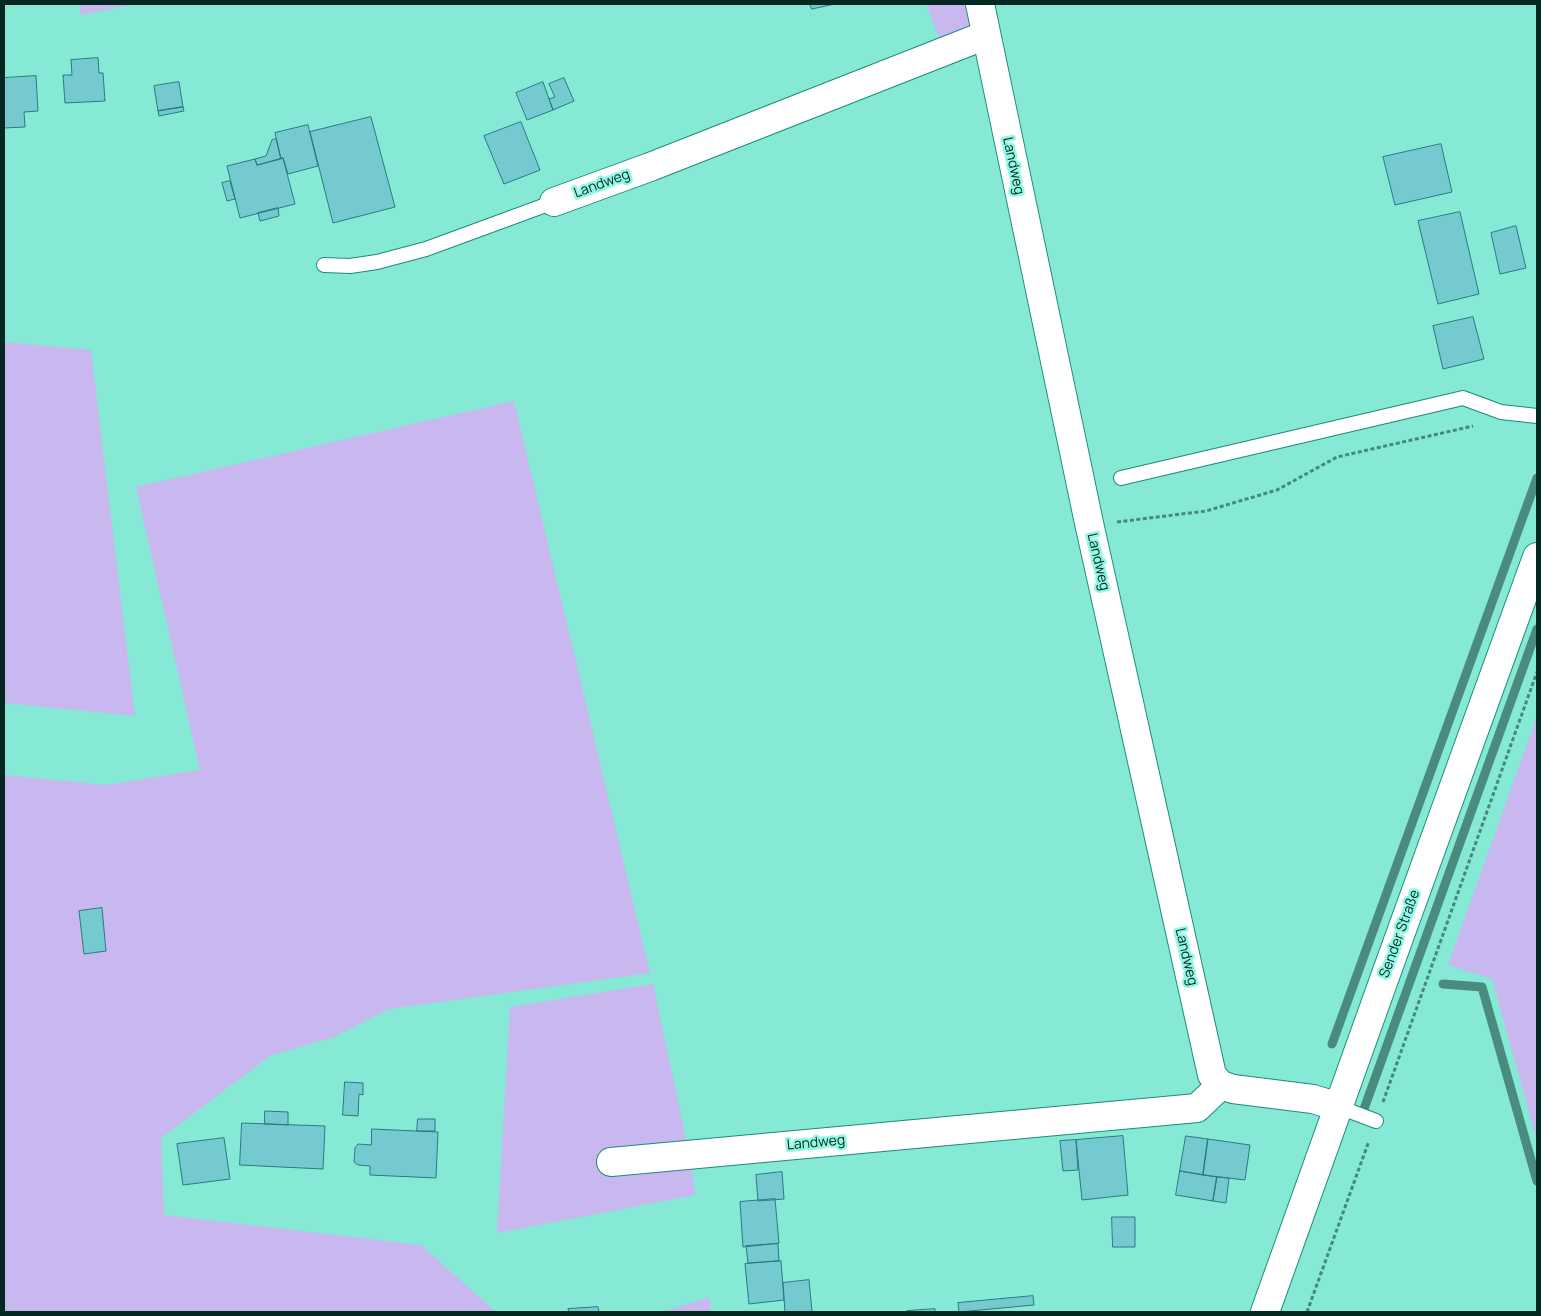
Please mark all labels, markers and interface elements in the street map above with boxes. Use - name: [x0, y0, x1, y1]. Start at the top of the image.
- street label: Landweg: [999, 136, 1027, 196]
- street label: Landweg: [572, 166, 632, 202]
- street label: Landweg: [1083, 532, 1113, 592]
- street label: Sender Straße: [1376, 888, 1424, 980]
- street label: Landweg: [1171, 927, 1201, 987]
- street label: Landweg: [786, 1132, 846, 1154]

